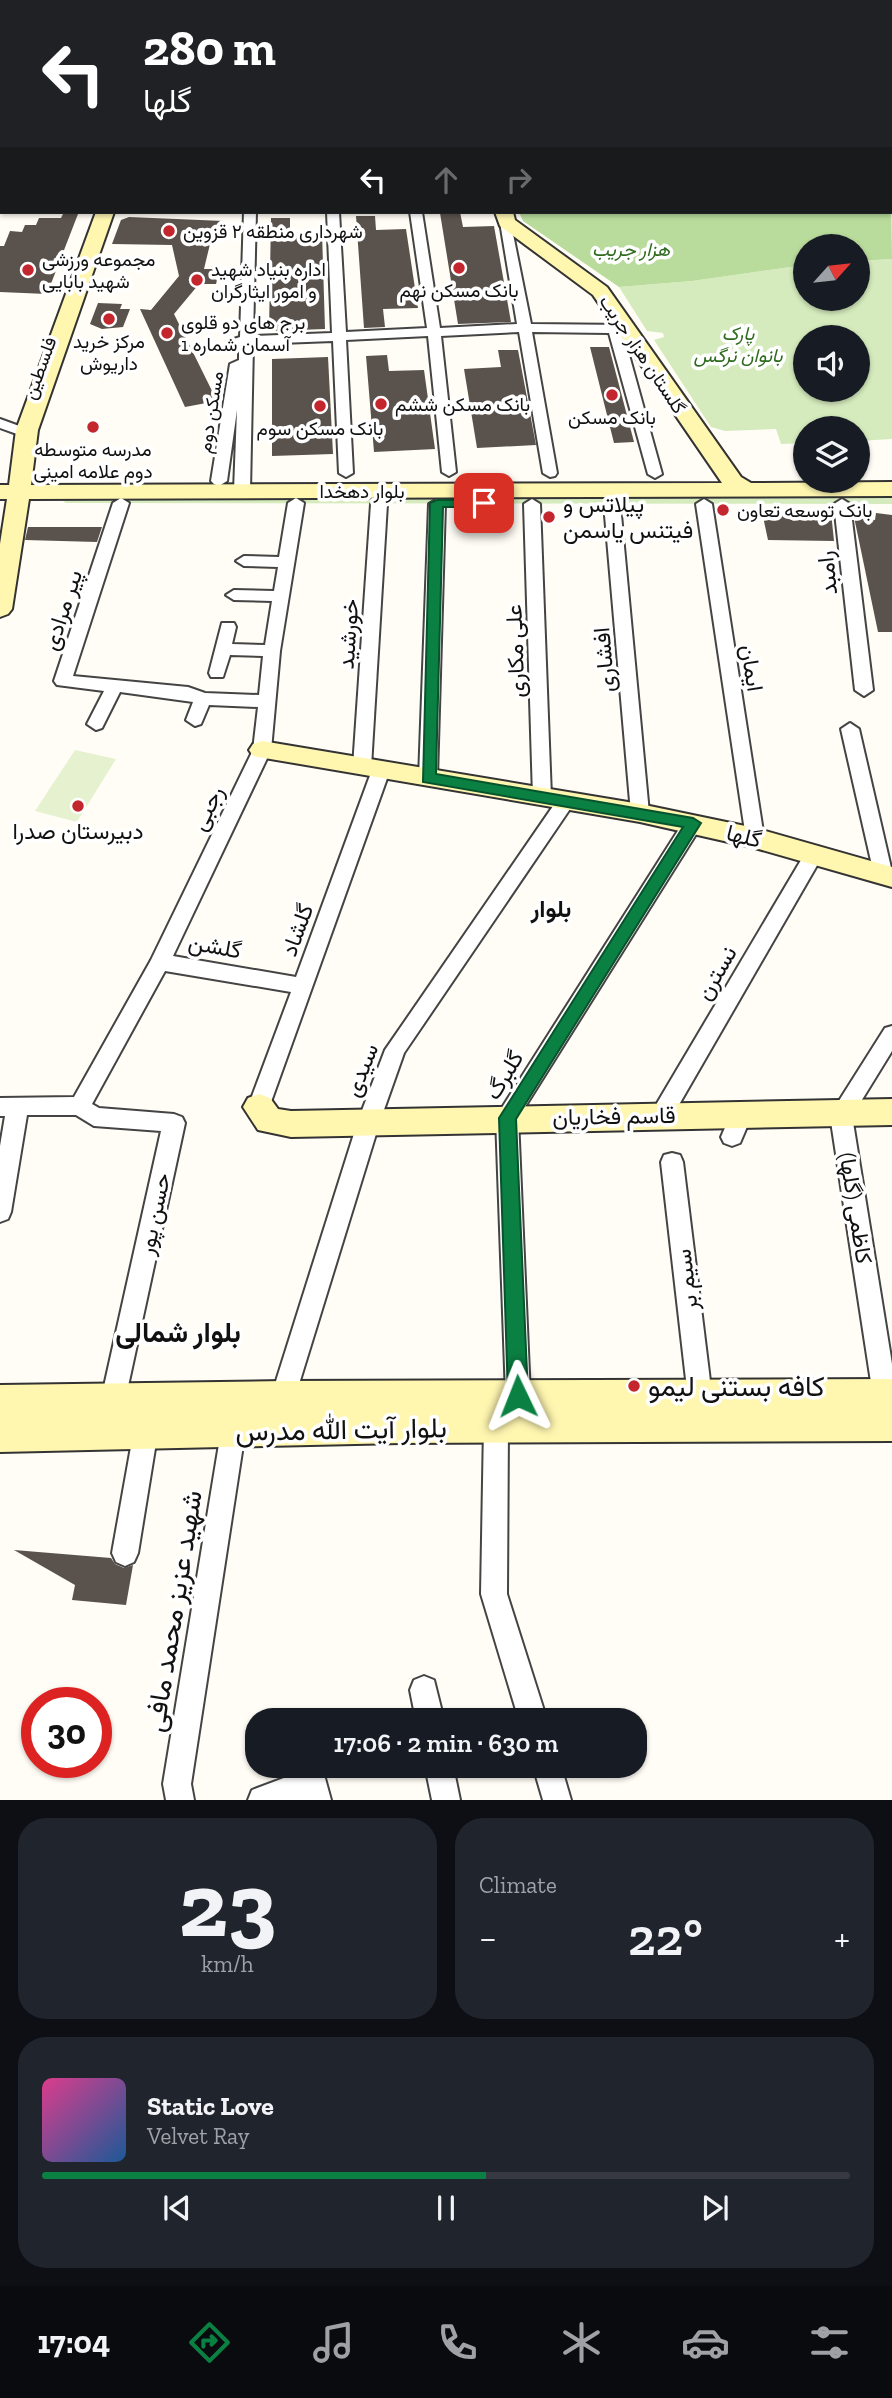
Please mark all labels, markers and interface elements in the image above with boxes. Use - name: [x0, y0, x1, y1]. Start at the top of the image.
- text: 280 m: [143, 19, 276, 78]
- icon: left: [28, 28, 119, 119]
- text: گلها: [143, 82, 192, 120]
- icon: left: [354, 161, 392, 199]
- icon: ahead: [427, 161, 465, 199]
- icon: right: [500, 161, 538, 199]
- place label: شهرداری منطقه ۲ قزوین: [183, 220, 363, 243]
- marker: شهرداری منطقه ۲ قزوین: [161, 223, 177, 239]
- north arrow: [793, 234, 870, 312]
- map controls: [793, 234, 870, 493]
- park label: هزار جریب: [592, 238, 671, 261]
- place label: مجموعه ورزشی شهید بابایی: [42, 248, 156, 293]
- place label: اداره بنیاد شهید و امور ایثارگران: [211, 258, 326, 303]
- marker: بانک مسکن نهم: [451, 260, 467, 276]
- marker: مجموعه ورزشی شهید بابایی: [20, 262, 36, 278]
- marker: اداره بنیاد شهید و امور ایثارگران: [189, 272, 205, 288]
- place label: بانک مسکن نهم: [399, 279, 519, 303]
- street label: گلستان هزار جریب: [594, 291, 691, 418]
- marker: مرکز خرید داریوش: [101, 311, 117, 327]
- place label: برج های دو قلوی آسمان شماره 1: [181, 311, 305, 356]
- park label: پارک بانوان نرگس: [694, 322, 784, 367]
- marker: برج های دو قلوی آسمان شماره 1: [159, 325, 175, 341]
- button: sound: [793, 325, 870, 402]
- place label: مرکز خرید داریوش: [73, 330, 145, 375]
- street label: فلسطین: [18, 334, 61, 403]
- street label: مسکن دوم: [193, 369, 229, 455]
- marker: بانک مسکن: [604, 387, 620, 403]
- place label: بانک مسکن ششم: [395, 393, 530, 417]
- marker: بانک مسکن ششم: [373, 396, 389, 412]
- marker: بانک مسکن سوم: [312, 398, 328, 414]
- place label: بانک مسکن: [568, 406, 656, 429]
- button: layers: [793, 416, 870, 493]
- place label: بانک مسکن سوم: [257, 417, 383, 441]
- marker: مدرسه متوسطه دوم علامه امینی: [85, 419, 101, 435]
- place label: مدرسه متوسطه دوم علامه امینی: [34, 438, 152, 484]
- pin: [454, 473, 514, 533]
- street label: بلوار دهخدا: [319, 480, 405, 503]
- icon: arrive: [465, 484, 503, 522]
- place label: پیلاتس و فیتنس یاسمن: [563, 490, 693, 544]
- place label: بانک توسعه تعاون: [737, 499, 872, 522]
- marker: بانک توسعه تعاون: [715, 502, 731, 518]
- marker: پیلاتس و فیتنس یاسمن: [541, 509, 557, 525]
- street label: رامبد: [811, 549, 844, 596]
- street label: پیر مرادی: [36, 566, 90, 655]
- street label: خورشید: [332, 598, 365, 670]
- street label: علی مکاری: [499, 604, 532, 698]
- street label: افشاری: [587, 626, 622, 694]
- street label: ایمان: [734, 642, 770, 694]
- street label: رجبی: [184, 781, 231, 835]
- marker: دبیرستان صدرا: [70, 798, 86, 814]
- place label: دبیرستان صدرا: [13, 817, 143, 846]
- street label: گلها: [723, 818, 764, 855]
- district label: بلوار: [530, 894, 571, 924]
- street label: گلشاد: [275, 900, 319, 960]
- street label: گلشن: [186, 928, 244, 964]
- street label: نسترن: [689, 941, 743, 1006]
- street label: سیدی: [338, 1039, 384, 1101]
- street label: گلبرگ: [479, 1045, 530, 1105]
- street label: قاسم فخاریان: [552, 1101, 676, 1132]
- street label: کاظمی (گلها): [832, 1150, 879, 1266]
- street label: حسن پور: [131, 1170, 178, 1259]
- street label: سیم بر: [668, 1247, 705, 1313]
- district label: بلوار شمالی: [115, 1316, 241, 1350]
- position arrow: [481, 1359, 555, 1433]
- place label: کافه بستنی لیمو: [648, 1370, 825, 1404]
- marker: کافه بستنی لیمو: [626, 1378, 642, 1394]
- street label: بلوار آیت الله مدرس: [235, 1411, 447, 1449]
- street label: شهید عزیز محمد مافی: [138, 1488, 210, 1734]
- speed limit sign: 30: [21, 1687, 112, 1778]
- text: 17:06 · 2 min · 630 m: [334, 1727, 558, 1759]
- text: 23: [179, 1850, 276, 1959]
- text: Climate: [479, 1871, 557, 1899]
- text: 22°: [628, 1906, 703, 1968]
- text: −: [479, 1915, 497, 1961]
- text: +: [834, 1915, 850, 1961]
- text: km/h: [201, 1950, 254, 1978]
- text: Static Love: [147, 2090, 274, 2122]
- text: Velvet Ray: [147, 2122, 249, 2150]
- icon: previous: [158, 2189, 196, 2227]
- icon: pause: [427, 2189, 465, 2227]
- icon: next: [696, 2189, 734, 2227]
- icon: directions: [185, 2318, 234, 2367]
- icon: music: [309, 2318, 358, 2367]
- icon: phone: [433, 2318, 482, 2367]
- icon: climate: [557, 2318, 606, 2367]
- icon: car: [681, 2318, 730, 2367]
- icon: filters: [805, 2318, 854, 2367]
- text: 17:04: [38, 2323, 110, 2361]

